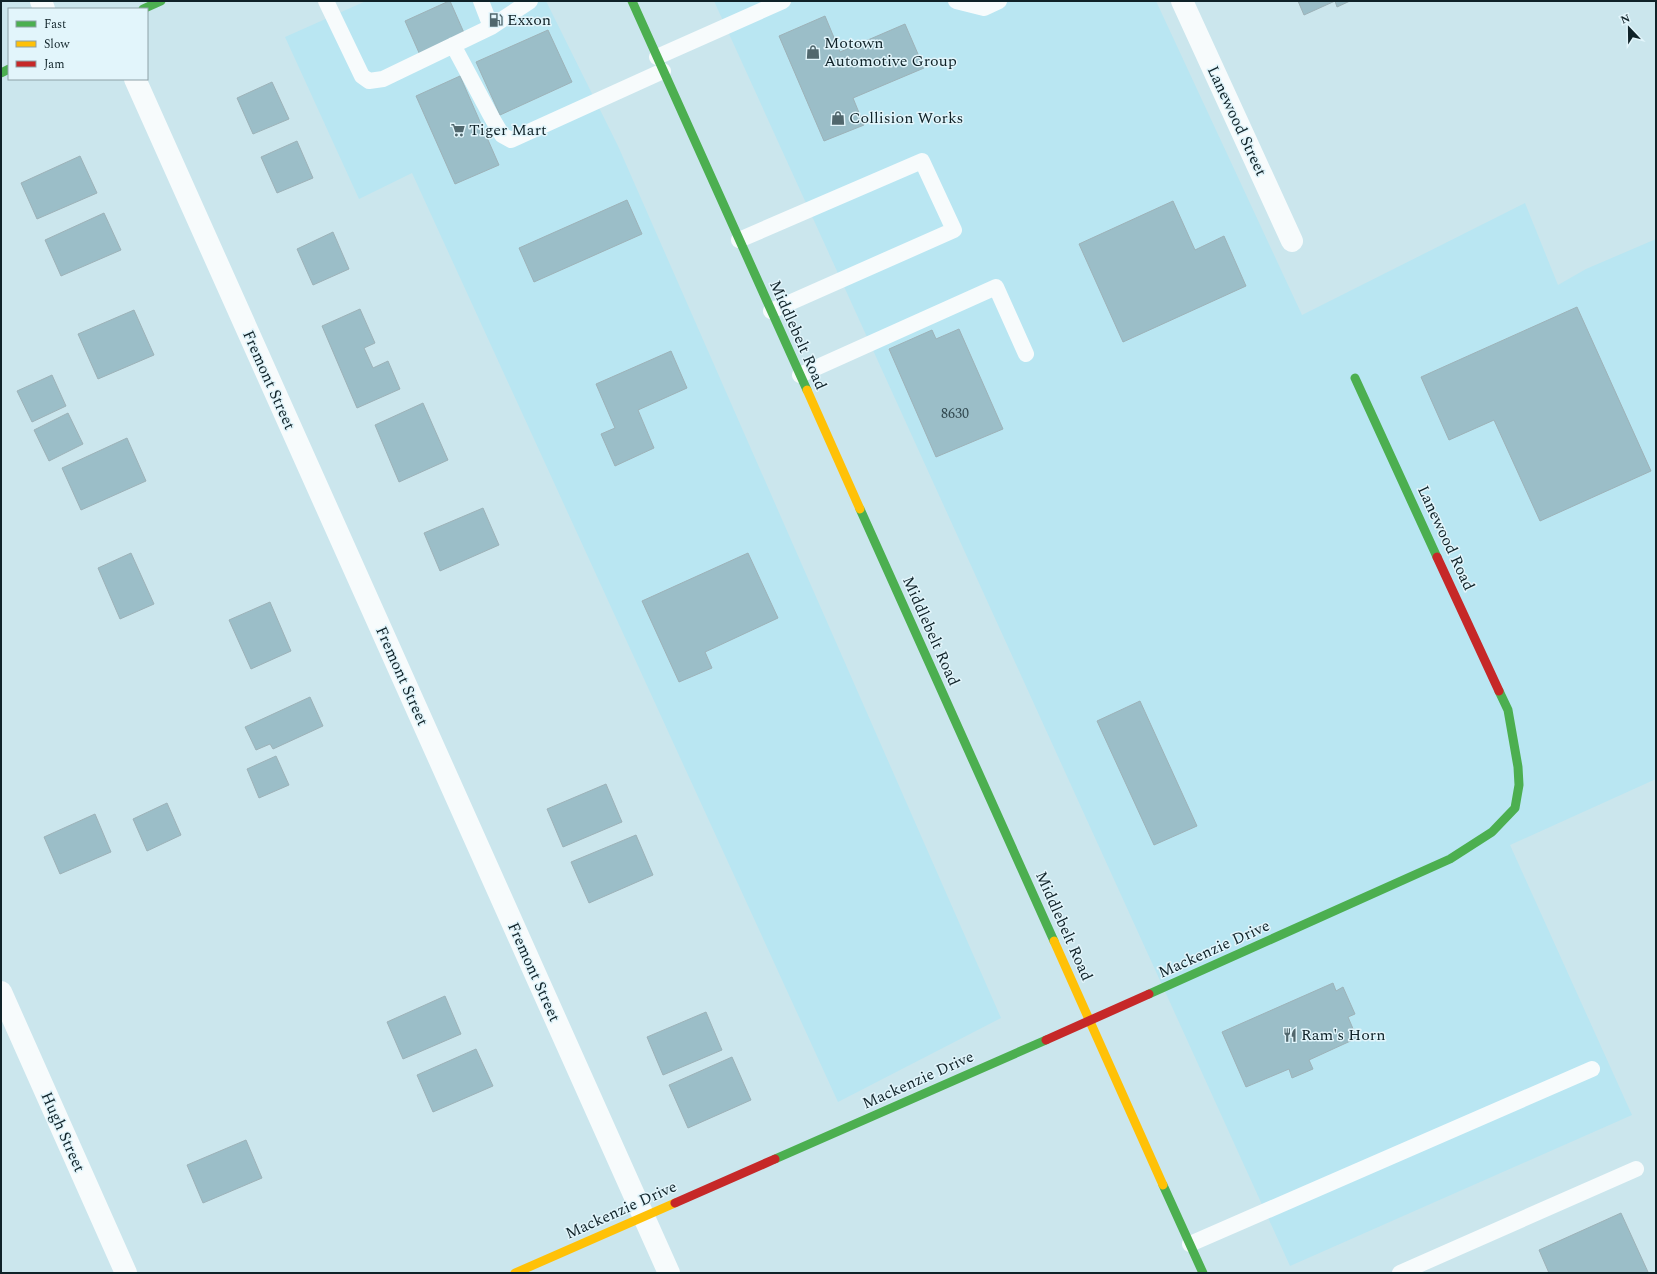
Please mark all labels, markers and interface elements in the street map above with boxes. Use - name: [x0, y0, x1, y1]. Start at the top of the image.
- legend: [8, 8, 148, 80]
- place label: Exxon: [507, 8, 551, 32]
- north arrow: [1609, 8, 1649, 48]
- text: N: [1618, 10, 1633, 29]
- fuel station icon: Exxon: [488, 12, 504, 28]
- text: Fast: [44, 15, 66, 34]
- place label: Motown Automotive Group: [824, 31, 957, 73]
- text: Slow: [44, 35, 70, 54]
- shop icon: Motown Automotive Group: [805, 44, 821, 60]
- text: Jam: [44, 55, 65, 74]
- street label: Lanewood Street: [1201, 62, 1273, 180]
- place label: Collision Works: [849, 106, 963, 130]
- shop icon: Collision Works: [830, 110, 846, 126]
- place label: Tiger Mart: [469, 118, 547, 142]
- supermarket icon: Tiger Mart: [450, 122, 466, 138]
- street label: Middlebelt Road: [763, 276, 833, 394]
- street label: Fremont Street: [236, 326, 302, 434]
- house number: 8630: [941, 403, 969, 424]
- street label: Lanewood Road: [1411, 481, 1481, 595]
- street label: Middlebelt Road: [896, 572, 966, 690]
- street label: Fremont Street: [369, 622, 435, 730]
- street label: Middlebelt Road: [1029, 867, 1099, 985]
- street label: Mackenzie Drive: [1154, 914, 1274, 984]
- street label: Fremont Street: [501, 918, 567, 1026]
- place label: Ram's Horn: [1301, 1023, 1386, 1047]
- restaurant icon: Ram's Horn: [1282, 1027, 1298, 1043]
- street label: Mackenzie Drive: [858, 1045, 978, 1115]
- street label: Hugh Street: [35, 1088, 92, 1176]
- street label: Mackenzie Drive: [561, 1175, 681, 1245]

